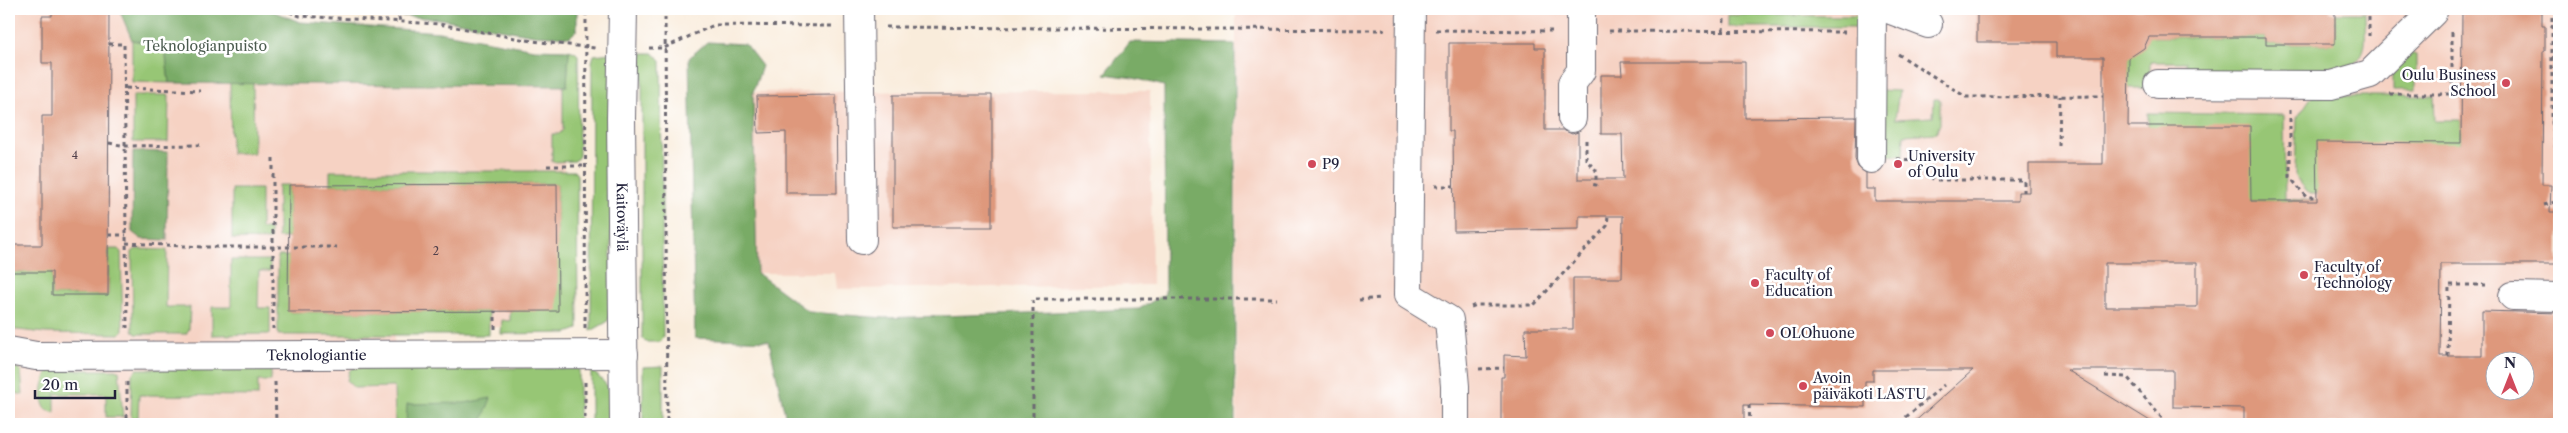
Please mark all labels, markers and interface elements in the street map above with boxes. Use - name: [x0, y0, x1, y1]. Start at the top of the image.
- park label: Teknologianpuisto: [143, 37, 267, 55]
- place label: Oulu Business School: [2402, 66, 2496, 100]
- marker: Oulu Business School: [2500, 77, 2512, 89]
- place label: University of Oulu: [1908, 147, 1976, 181]
- house number: 4: [72, 148, 78, 162]
- place label: P9: [1322, 155, 1339, 173]
- marker: P9: [1306, 158, 1318, 170]
- marker: University of Oulu: [1892, 158, 1904, 170]
- street label: Kaitoväylä: [613, 182, 631, 252]
- house number: 2: [433, 244, 439, 258]
- place label: Faculty of Technology: [2314, 258, 2393, 292]
- place label: Faculty of Education: [1765, 266, 1833, 300]
- marker: Faculty of Technology: [2298, 269, 2310, 281]
- marker: Faculty of Education: [1749, 277, 1761, 289]
- place label: OLOhuone: [1780, 324, 1855, 342]
- marker: OLOhuone: [1764, 327, 1776, 339]
- street label: Teknologiantie: [266, 346, 367, 364]
- north arrow: [2486, 350, 2536, 400]
- text: N: [2504, 354, 2516, 372]
- scale bar: [35, 368, 115, 400]
- place label: Avoin päiväkoti LASTU: [1812, 369, 1926, 403]
- text: 20 m: [42, 375, 78, 394]
- marker: Avoin päiväkoti LASTU: [1797, 380, 1809, 392]

